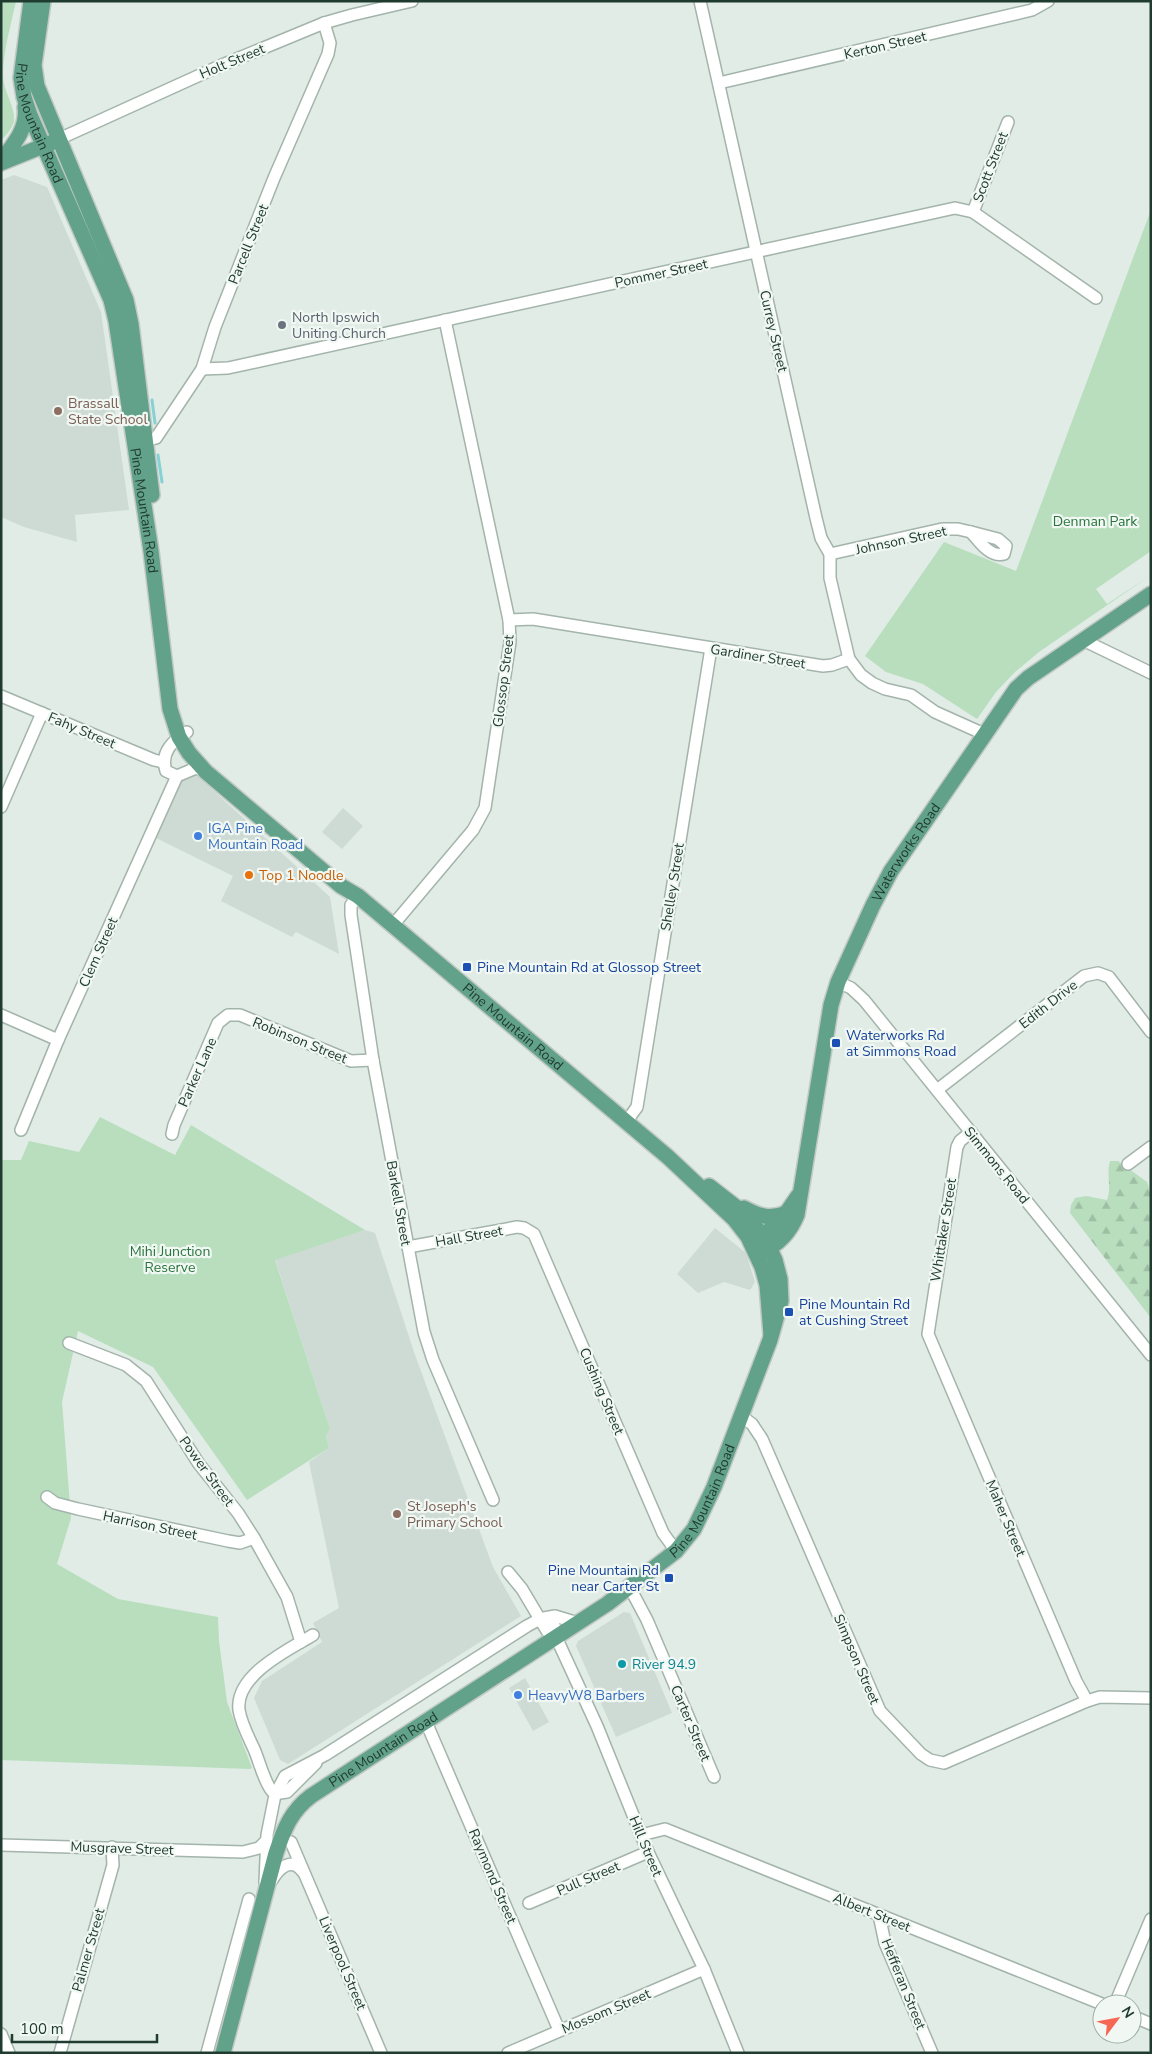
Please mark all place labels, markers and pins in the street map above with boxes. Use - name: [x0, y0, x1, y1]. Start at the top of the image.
- place label: North Ipswich Uniting Church: [292, 308, 386, 343]
- marker: North Ipswich Uniting Church: [276, 319, 288, 331]
- place label: Brassall State School: [68, 394, 148, 429]
- marker: Brassall State School: [52, 405, 64, 417]
- place label: IGA Pine Mountain Road: [208, 819, 303, 854]
- marker: IGA Pine Mountain Road: [192, 830, 204, 842]
- place label: Top 1 Noodle: [259, 866, 344, 885]
- marker: Top 1 Noodle: [243, 869, 255, 881]
- place label: Pine Mountain Rd at Glossop Street: [477, 958, 701, 977]
- marker: Pine Mountain Rd at Glossop Street: [461, 961, 473, 973]
- place label: Waterworks Rd at Simmons Road: [846, 1026, 956, 1061]
- marker: Waterworks Rd at Simmons Road: [830, 1037, 842, 1049]
- place label: Pine Mountain Rd at Cushing Street: [799, 1295, 910, 1330]
- marker: Pine Mountain Rd at Cushing Street: [783, 1306, 795, 1318]
- place label: St Joseph's Primary School: [407, 1497, 503, 1532]
- marker: St Joseph's Primary School: [391, 1508, 403, 1520]
- place label: Pine Mountain Rd near Carter St: [548, 1561, 659, 1596]
- marker: Pine Mountain Rd near Carter St: [663, 1572, 675, 1584]
- place label: River 94.9: [632, 1655, 696, 1674]
- marker: River 94.9: [616, 1658, 628, 1670]
- place label: HeavyW8 Barbers: [528, 1686, 645, 1705]
- marker: HeavyW8 Barbers: [512, 1689, 524, 1701]

